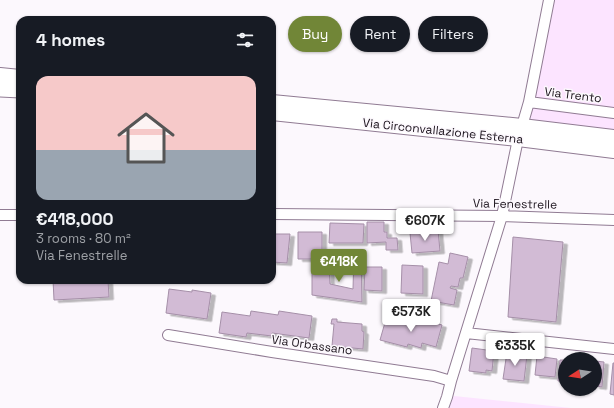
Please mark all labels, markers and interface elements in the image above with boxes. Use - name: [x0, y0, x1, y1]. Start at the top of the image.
- chip: Buy: [288, 16, 342, 52]
- chip: Rent: [350, 16, 410, 52]
- chip: Filters: [418, 16, 488, 52]
- text: 4 homes: [36, 29, 105, 51]
- icon: filters: [234, 29, 256, 51]
- street label: Via Trento: [543, 84, 603, 106]
- icon: home: [110, 102, 182, 174]
- street label: Via Circonvallazione Esterna: [362, 115, 524, 147]
- street label: Via Fenestrelle: [473, 195, 557, 213]
- text: €418,000: [36, 208, 113, 230]
- pin: €607K: [397, 208, 453, 242]
- text: €607K: [405, 212, 445, 229]
- text: 3 rooms · 80 m²: [36, 230, 131, 247]
- text: Via Fenestrelle: [36, 247, 127, 264]
- pin: €418K: [311, 249, 367, 283]
- text: €418K: [320, 253, 358, 270]
- pin: €573K: [383, 299, 439, 333]
- text: €573K: [391, 303, 431, 320]
- street label: Via Orbassano: [270, 331, 354, 359]
- pin: €335K: [487, 333, 543, 367]
- text: €335K: [495, 337, 535, 354]
- north arrow: [558, 352, 602, 396]
- map controls: [558, 352, 602, 396]

